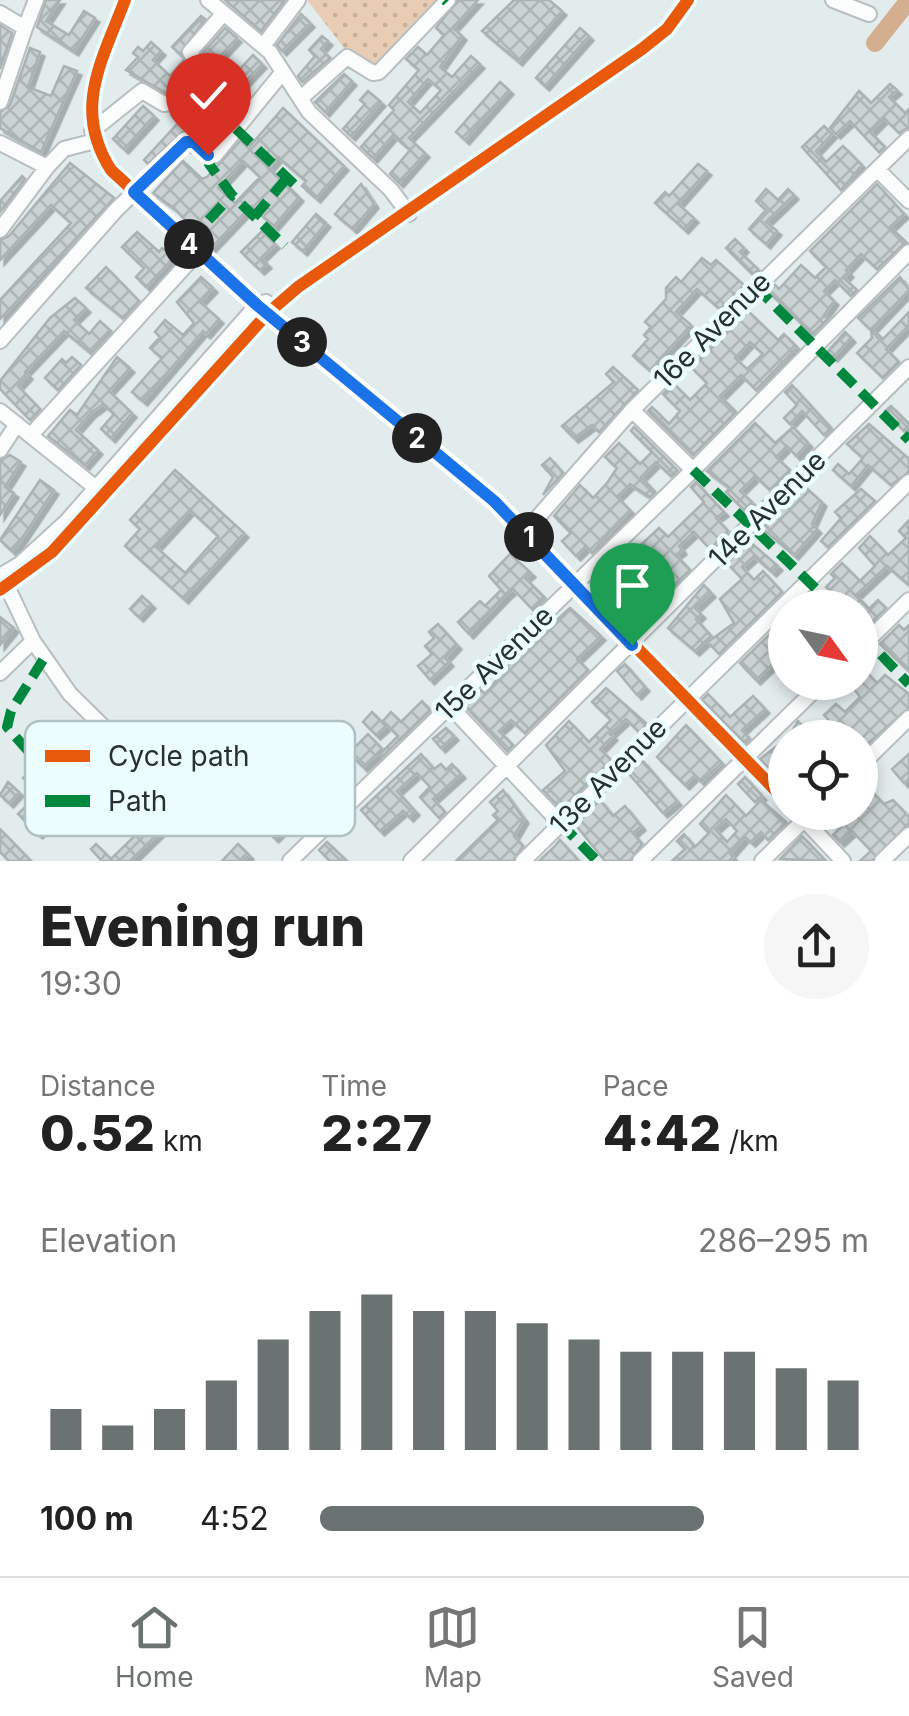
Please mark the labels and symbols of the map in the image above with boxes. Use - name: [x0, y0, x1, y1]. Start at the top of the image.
- pin: [166, 53, 251, 156]
- pin: 4: [164, 219, 214, 269]
- street label: 16e Avenue: [646, 264, 778, 396]
- pin: 3: [277, 317, 327, 367]
- pin: 2: [392, 413, 442, 463]
- street label: 14e Avenue: [701, 443, 833, 575]
- pin: 1: [504, 512, 554, 562]
- pin: [590, 543, 675, 646]
- north arrow: [768, 590, 878, 700]
- street label: 15e Avenue: [428, 598, 560, 728]
- street label: 13e Avenue: [543, 711, 673, 841]
- legend: [25, 721, 355, 836]
- text: Cycle path: [108, 739, 249, 773]
- text: Path: [108, 784, 167, 818]

